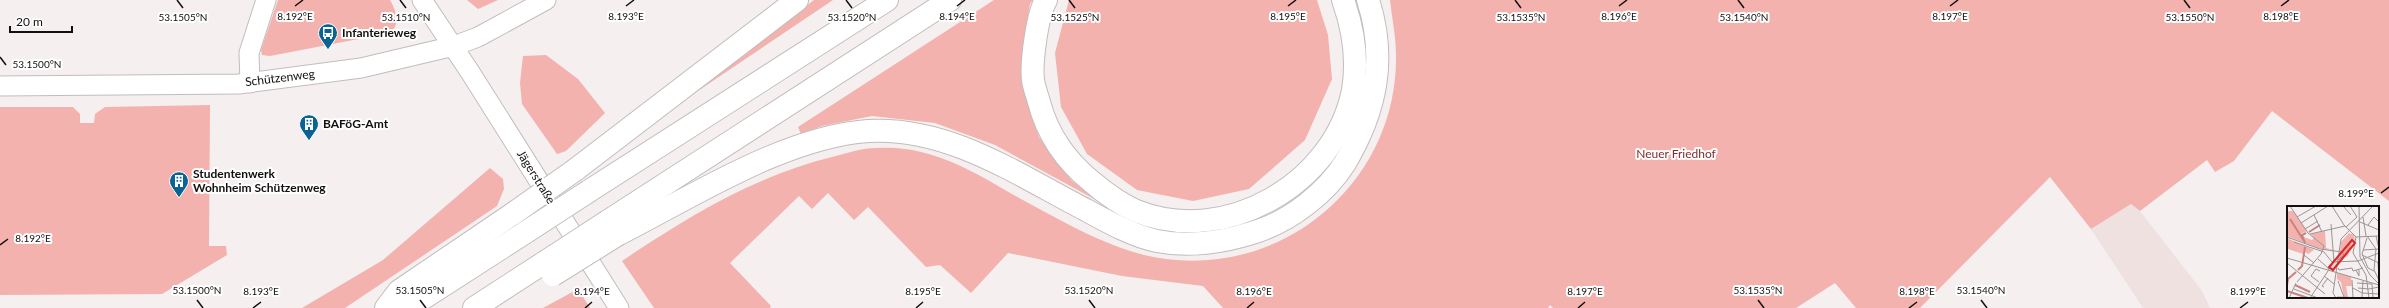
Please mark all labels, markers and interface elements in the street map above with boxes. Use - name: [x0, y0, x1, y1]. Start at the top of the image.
- scale bar: [10, 8, 72, 34]
- text: 8.192°E: [277, 10, 313, 22]
- text: 8.193°E: [608, 10, 644, 22]
- text: 8.194°E: [939, 10, 975, 22]
- text: 8.195°E: [1270, 10, 1306, 22]
- text: 8.196°E: [1601, 10, 1637, 22]
- text: 8.197°E: [1932, 10, 1968, 22]
- text: 8.198°E: [2263, 10, 2299, 22]
- text: 53.1505°N: [159, 11, 207, 23]
- text: 53.1510°N: [382, 11, 430, 23]
- text: 53.1520°N: [828, 11, 876, 23]
- text: 53.1525°N: [1051, 11, 1099, 23]
- text: 53.1535°N: [1497, 11, 1545, 23]
- text: 53.1540°N: [1720, 11, 1768, 23]
- text: 53.1550°N: [2166, 11, 2214, 23]
- text: 20 m: [16, 14, 43, 29]
- bus stop icon: Infanterieweg: [317, 22, 339, 50]
- place label: Infanterieweg: [342, 25, 417, 40]
- text: 53.1500°N: [13, 58, 61, 70]
- street label: Schützenweg: [244, 66, 316, 89]
- building icon: BAFöG-Amt: [298, 113, 320, 141]
- place label: BAFöG-Amt: [323, 116, 389, 131]
- park label: Neuer Friedhof: [1636, 146, 1717, 161]
- street label: Jägerstraße: [514, 147, 559, 206]
- place label: Studentenwerk Wohnheim Schützenweg: [193, 166, 326, 195]
- building icon: Studentenwerk Wohnheim Schützenweg: [168, 170, 190, 198]
- text: 8.199°E: [2338, 187, 2374, 199]
- inset map: [2287, 206, 2379, 298]
- text: 8.192°E: [15, 232, 51, 244]
- text: 53.1500°N: [173, 284, 221, 296]
- text: 53.1505°N: [396, 284, 444, 296]
- text: 53.1520°N: [1065, 284, 1113, 296]
- text: 53.1535°N: [1734, 284, 1782, 296]
- text: 53.1540°N: [1957, 284, 2005, 296]
- text: 8.193°E: [243, 285, 279, 297]
- text: 8.194°E: [574, 285, 610, 297]
- text: 8.195°E: [905, 285, 941, 297]
- text: 8.196°E: [1236, 285, 1272, 297]
- text: 8.197°E: [1567, 285, 1603, 297]
- text: 8.198°E: [1899, 285, 1935, 297]
- text: 8.199°E: [2230, 285, 2266, 297]

